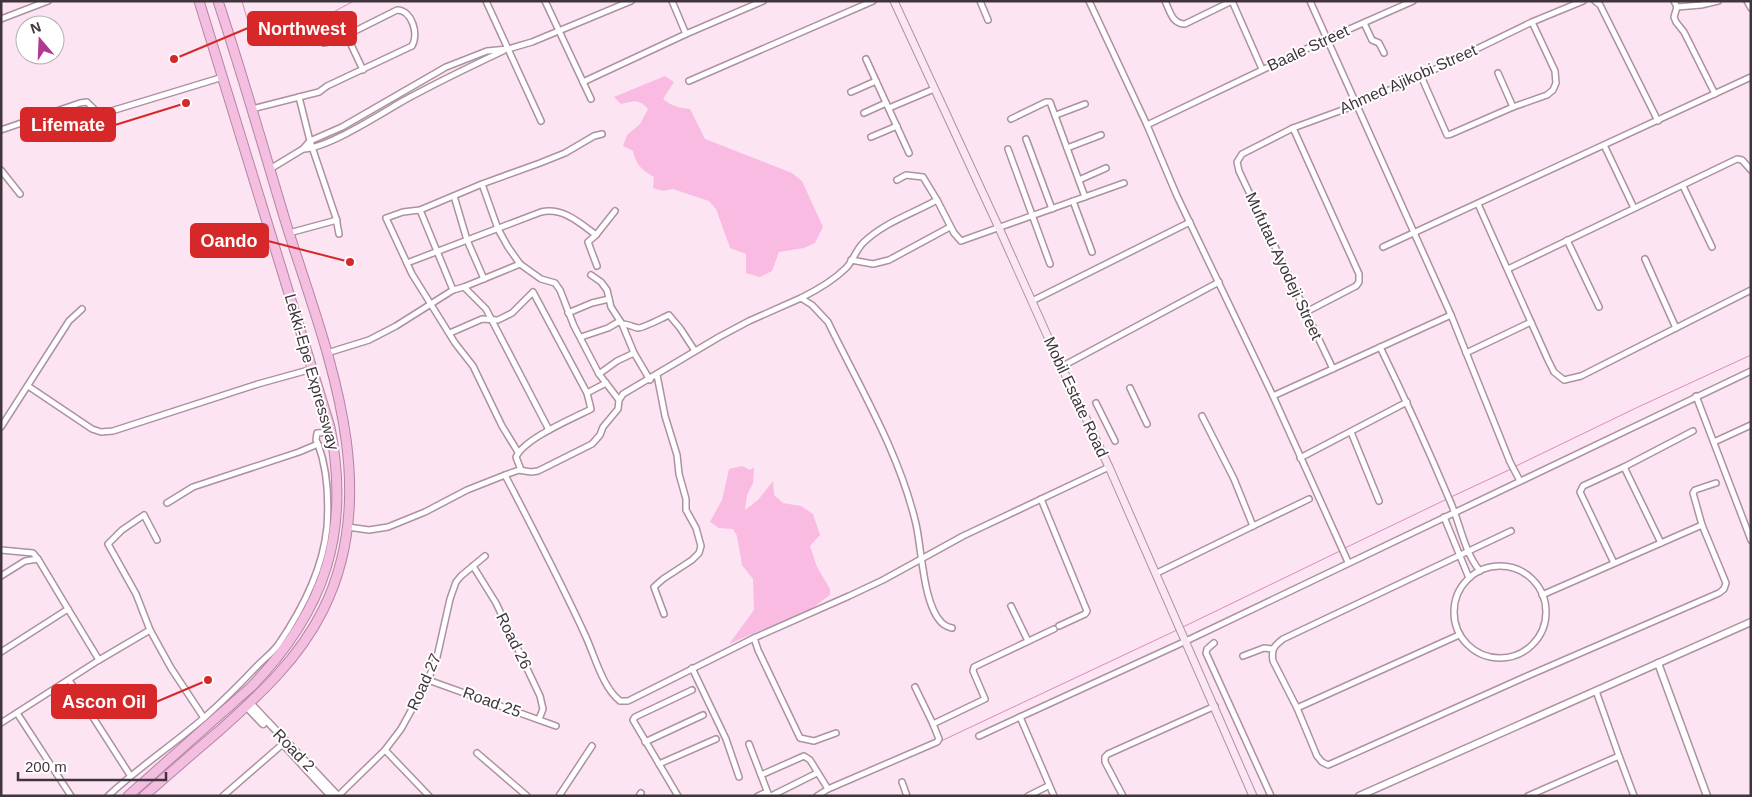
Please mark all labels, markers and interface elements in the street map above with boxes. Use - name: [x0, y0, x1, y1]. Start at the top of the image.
- callout: Northwest: [248, 12, 356, 45]
- north arrow: [15, 15, 65, 65]
- text: N: [28, 18, 43, 37]
- text: Northwest: [258, 19, 346, 39]
- street label: Baale Street: [1265, 21, 1352, 74]
- street label: Ahmed Ajikobi Street: [1337, 41, 1480, 117]
- callout: Lifemate: [21, 108, 115, 141]
- text: Lifemate: [31, 115, 105, 135]
- street label: Mufutau Ayodeji Street: [1242, 190, 1326, 343]
- callout: Oando: [191, 224, 268, 257]
- text: Oando: [201, 231, 258, 251]
- street label: Lekki-Epe Expressway: [282, 292, 342, 452]
- street label: Mobil Estate Road: [1041, 334, 1111, 460]
- street label: Road 26: [493, 610, 535, 672]
- street label: Road 27: [404, 651, 444, 713]
- street label: Road 25: [461, 684, 523, 720]
- callout: Ascon Oil: [52, 685, 156, 718]
- text: Ascon Oil: [62, 692, 146, 712]
- street label: Road 2: [270, 726, 318, 775]
- scale bar: [18, 750, 165, 782]
- text: 200 m: [25, 758, 67, 775]

